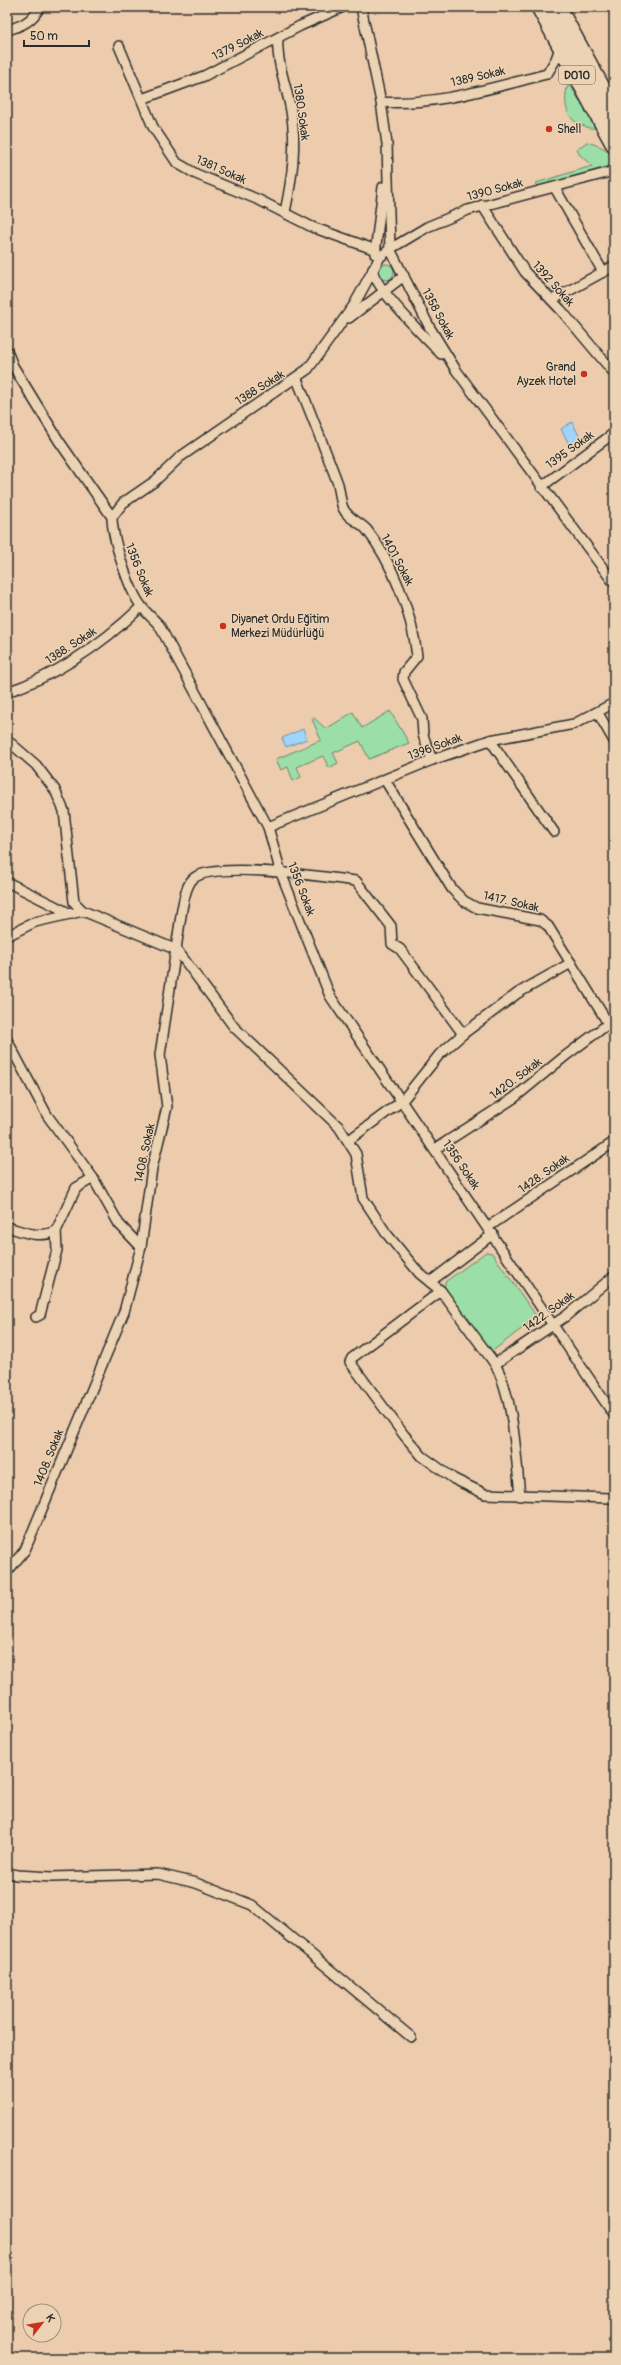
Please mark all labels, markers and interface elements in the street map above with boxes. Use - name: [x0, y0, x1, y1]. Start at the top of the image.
- scale bar: [24, 22, 89, 48]
- street label: 1379 Sokak: [210, 26, 266, 64]
- text: 50 m: [30, 29, 58, 44]
- street label: 1389 Sokak: [449, 63, 507, 91]
- road number: D010: [559, 66, 595, 84]
- street label: 1380 Sokak: [290, 83, 312, 141]
- place label: Shell: [557, 122, 581, 137]
- marker: Shell: [544, 124, 554, 134]
- street label: 1381 Sokak: [193, 152, 249, 188]
- street label: 1390 Sokak: [465, 175, 525, 205]
- street label: 1392 Sokak: [529, 258, 577, 310]
- street label: 1358 Sokak: [418, 286, 458, 342]
- place label: Grand Ayzek Hotel: [516, 360, 576, 389]
- street label: 1388 Sokak: [233, 367, 287, 409]
- marker: Grand Ayzek Hotel: [579, 369, 589, 379]
- street label: 1395 Sokak: [543, 428, 597, 472]
- street label: 1401 Sokak: [377, 532, 417, 588]
- street label: 1356 Sokak: [121, 541, 157, 599]
- place label: Diyanet Ordu Eğitim Merkezi Müdürlüğü: [231, 612, 330, 641]
- marker: Diyanet Ordu Eğitim Merkezi Müdürlüğü: [218, 621, 228, 631]
- street label: 1388. Sokak: [43, 624, 99, 668]
- street label: 1396 Sokak: [406, 730, 464, 764]
- street label: 1356 Sokak: [284, 860, 318, 918]
- street label: 1417. Sokak: [482, 888, 540, 916]
- street label: 1420. Sokak: [487, 1055, 545, 1103]
- street label: 1408. Sokak: [131, 1122, 159, 1184]
- street label: 1356 Sokak: [439, 1137, 483, 1193]
- street label: 1428. Sokak: [516, 1151, 572, 1197]
- street label: 1422. Sokak: [521, 1288, 577, 1336]
- street label: 1408. Sokak: [31, 1427, 67, 1489]
- north arrow: [22, 2303, 62, 2343]
- text: K: [43, 2312, 58, 2325]

